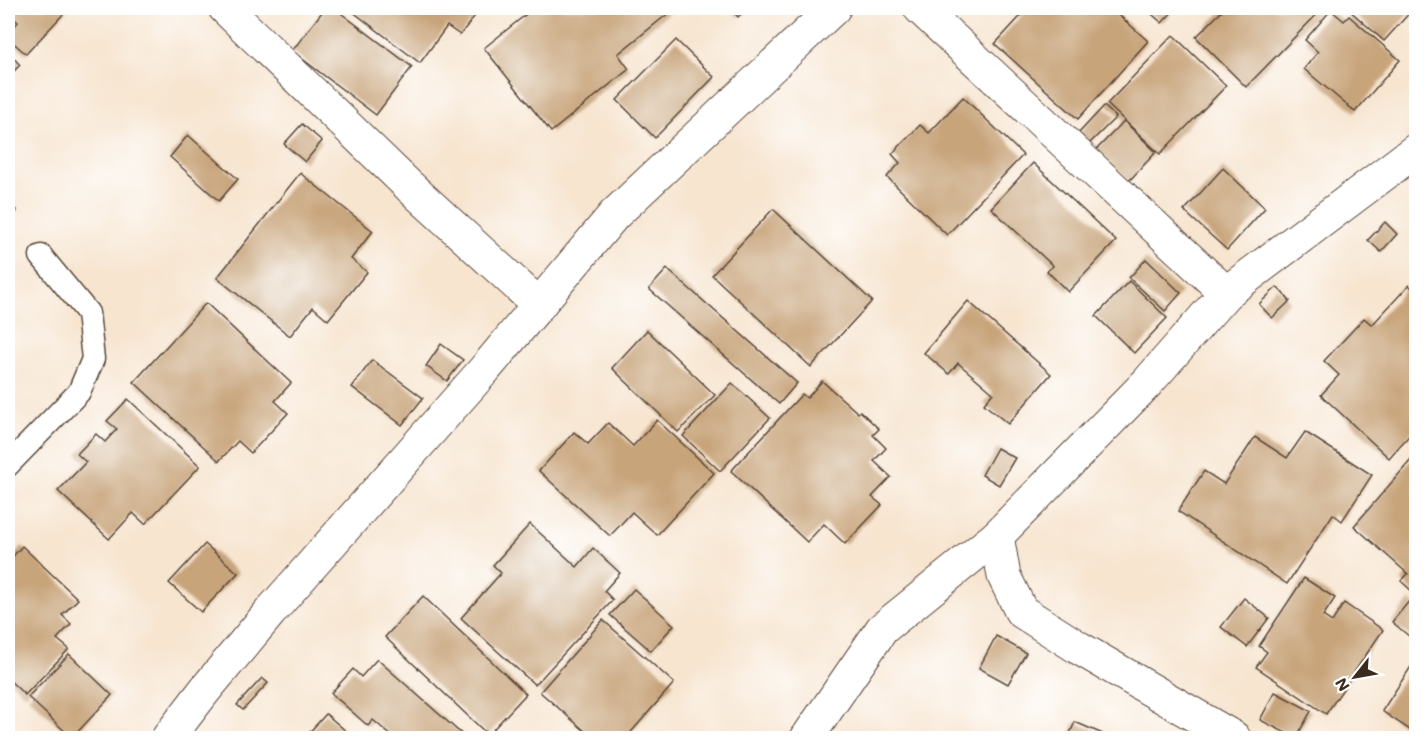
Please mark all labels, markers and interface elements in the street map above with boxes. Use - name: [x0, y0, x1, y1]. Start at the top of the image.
- north arrow: [1325, 647, 1385, 707]
- text: N: [1330, 674, 1354, 696]

